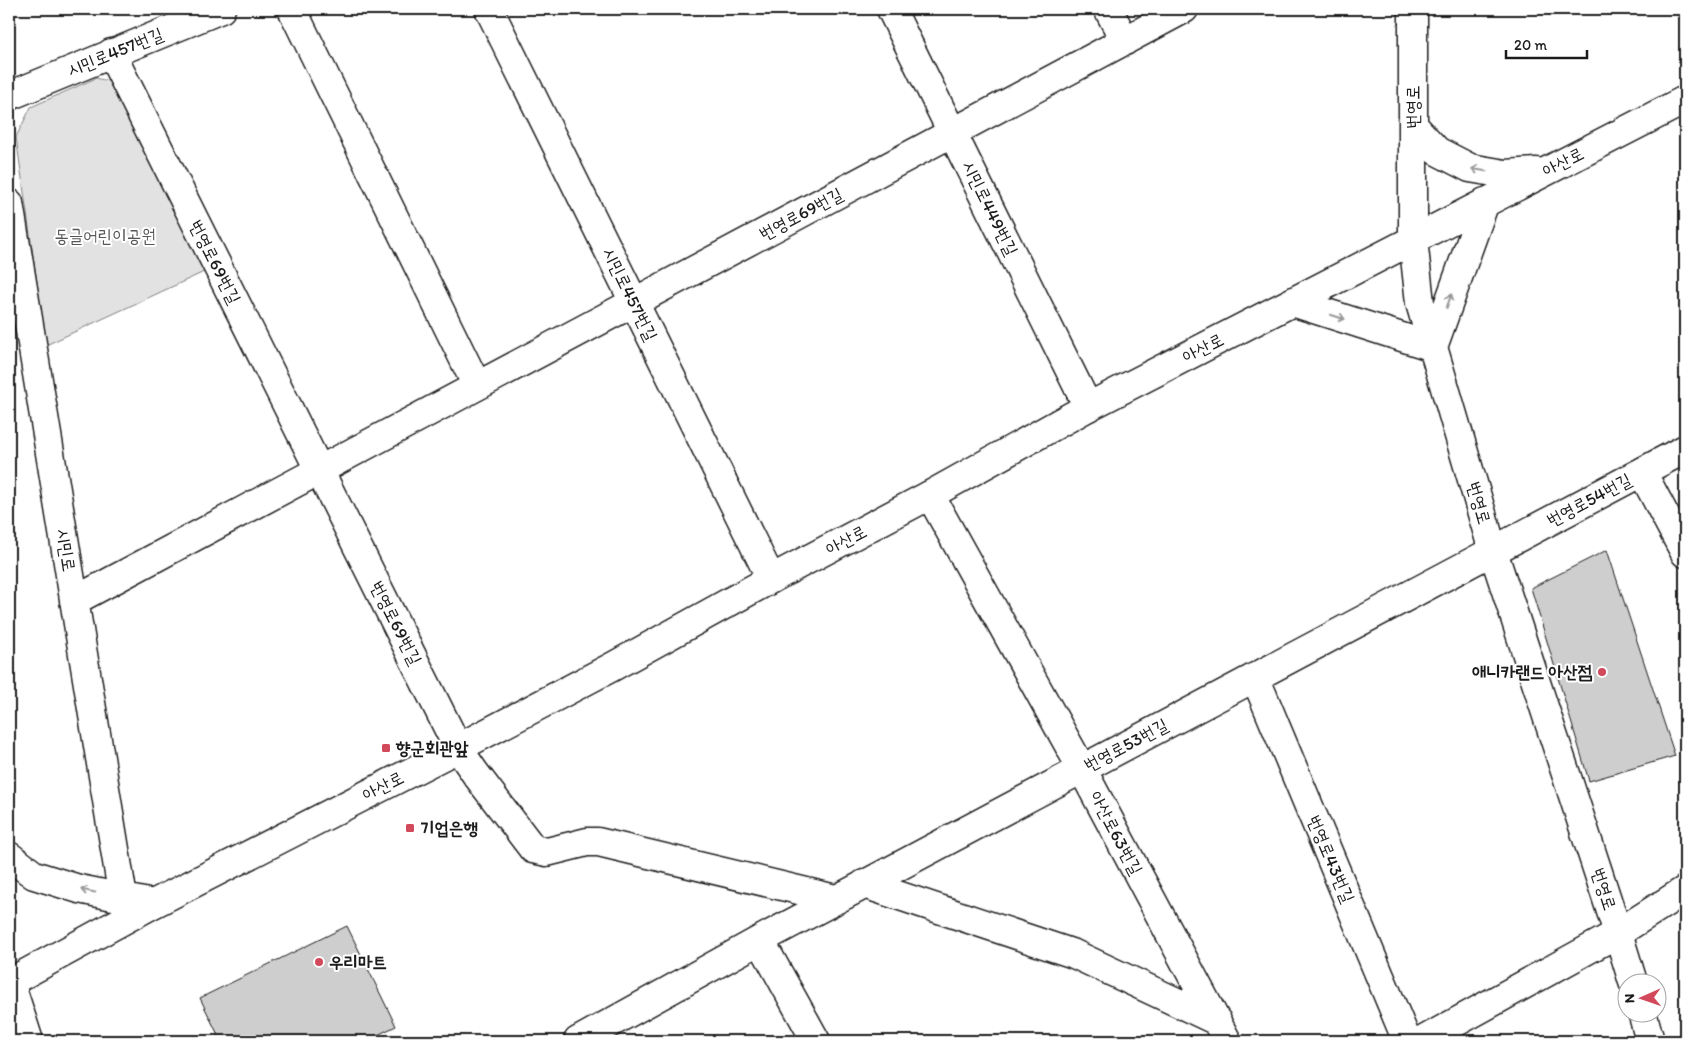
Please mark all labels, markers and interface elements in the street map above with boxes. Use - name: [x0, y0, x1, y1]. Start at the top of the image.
- street label: 시민로457번길: [64, 23, 167, 81]
- scale bar: [1506, 28, 1588, 60]
- text: 20 m: [1514, 36, 1548, 54]
- street label: 번영로: [1402, 85, 1424, 129]
- street label: 아산로: [1539, 142, 1587, 182]
- street label: 시민로449번길: [957, 157, 1023, 260]
- one-way arrow: [1472, 165, 1488, 175]
- street label: 번영로69번길: [756, 183, 847, 245]
- street label: 번영로69번길: [184, 216, 246, 308]
- park label: 동글어린이공원: [54, 225, 156, 247]
- street label: 시민로457번길: [598, 244, 662, 345]
- one-way arrow: [1445, 294, 1454, 309]
- one-way arrow: [1330, 313, 1346, 323]
- street label: 아산로: [1179, 328, 1227, 368]
- street label: 번영로54번길: [1543, 468, 1636, 531]
- street label: 번영로: [1462, 479, 1496, 527]
- street label: 아산로: [822, 520, 870, 560]
- street label: 시민로: [52, 527, 80, 573]
- street label: 번영로69번길: [365, 577, 427, 669]
- place label: 애니카랜드 아산점: [1472, 661, 1593, 683]
- marker: 애니카랜드 아산점: [1596, 666, 1608, 678]
- street label: 번영로53번길: [1080, 714, 1172, 776]
- place label: 향군회관앞: [395, 737, 469, 759]
- marker: 향군회관앞: [380, 742, 392, 754]
- street label: 아산로: [359, 766, 407, 806]
- street label: 아산로63번길: [1085, 787, 1147, 879]
- street label: 번영로43번길: [1303, 812, 1360, 907]
- place label: 기업은행: [420, 817, 478, 839]
- marker: 기업은행: [404, 822, 416, 834]
- street label: 번영로: [1587, 865, 1621, 913]
- one-way arrow: [80, 886, 96, 895]
- place label: 우리마트: [329, 951, 387, 973]
- marker: 우리마트: [313, 956, 325, 968]
- north arrow: [1616, 972, 1666, 1022]
- text: N: [1621, 993, 1638, 1003]

